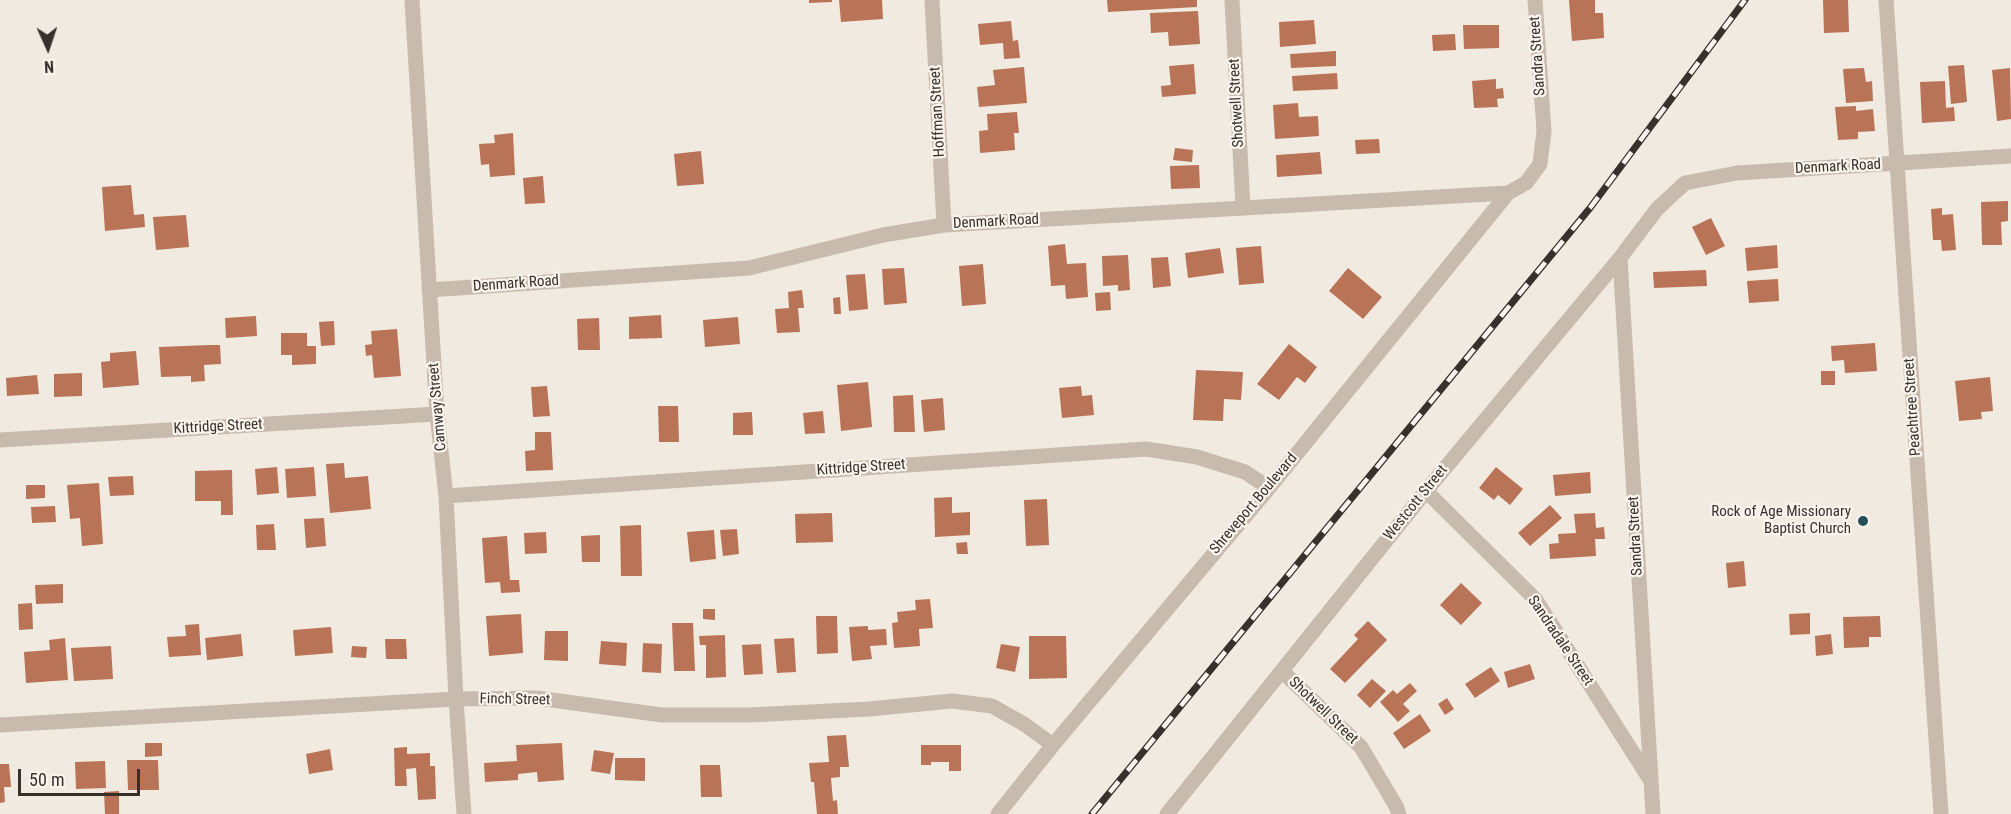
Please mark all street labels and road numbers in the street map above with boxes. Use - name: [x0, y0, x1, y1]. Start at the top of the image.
- street label: Sandra Street: [1526, 16, 1550, 96]
- street label: Shotwell Street: [1226, 58, 1248, 148]
- street label: Hoffman Street: [927, 66, 949, 158]
- street label: Denmark Road: [1794, 156, 1882, 178]
- street label: Denmark Road: [952, 211, 1040, 233]
- street label: Denmark Road: [472, 272, 560, 296]
- street label: Peachtree Street: [1901, 357, 1925, 457]
- street label: Camway Street: [425, 362, 451, 452]
- street label: Kittridge Street: [173, 416, 263, 438]
- street label: Shreveport Boulevard: [1207, 450, 1301, 558]
- street label: Kittridge Street: [816, 456, 906, 480]
- street label: Westcott Street: [1380, 462, 1452, 544]
- street label: Sandra Street: [1625, 496, 1647, 576]
- street label: Sandradale Street: [1523, 593, 1597, 689]
- street label: Shotwell Street: [1285, 674, 1361, 748]
- street label: Finch Street: [480, 690, 550, 710]

